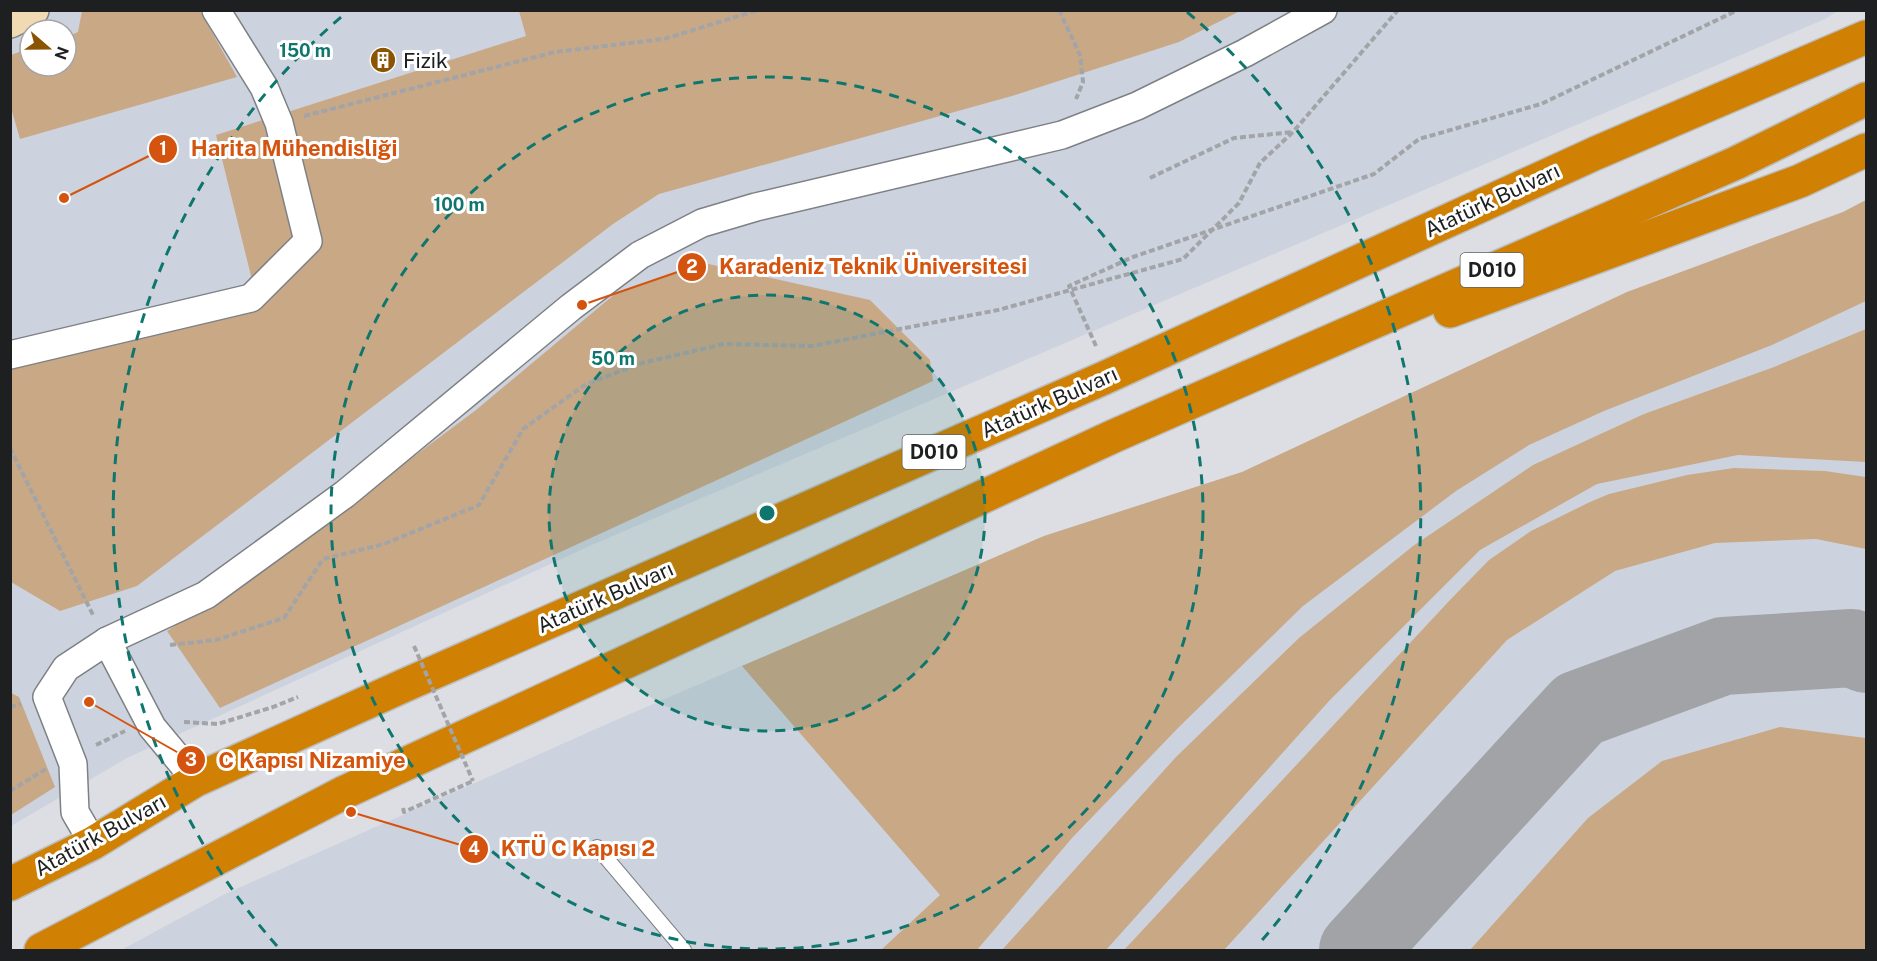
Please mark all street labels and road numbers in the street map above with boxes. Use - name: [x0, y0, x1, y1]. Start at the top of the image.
- street label: Atatürk Bulvarı: [1421, 158, 1563, 242]
- road number: D010: [1460, 253, 1524, 287]
- street label: Atatürk Bulvarı: [977, 361, 1121, 443]
- road number: D010: [902, 435, 966, 469]
- street label: Atatürk Bulvarı: [533, 556, 677, 638]
- street label: Atatürk Bulvarı: [30, 789, 170, 881]

